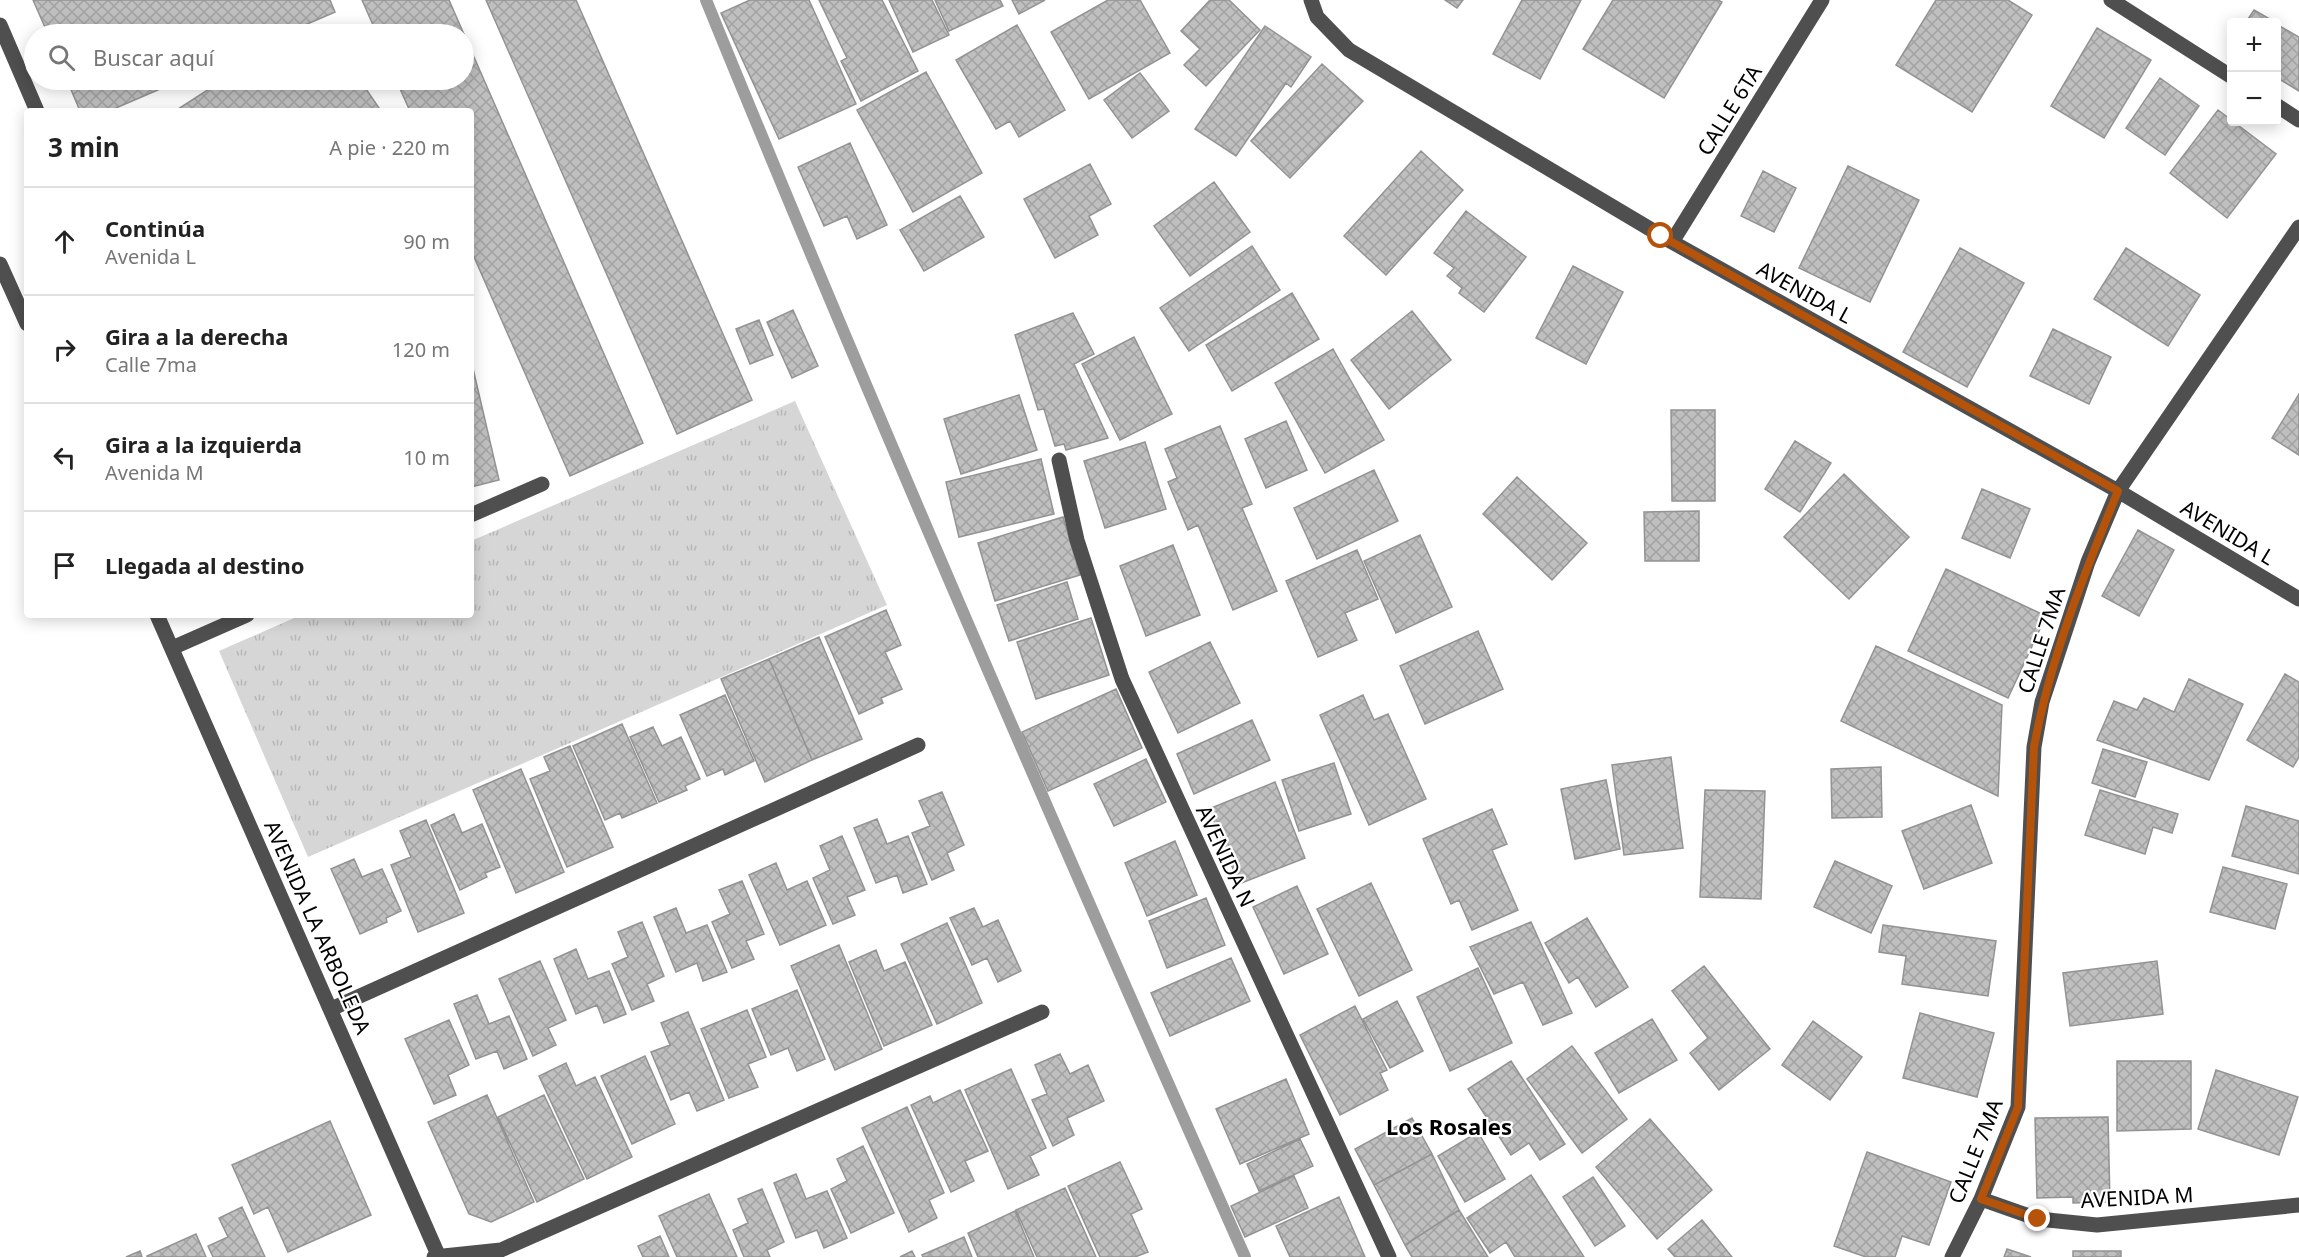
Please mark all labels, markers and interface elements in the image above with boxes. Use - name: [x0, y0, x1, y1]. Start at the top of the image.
- map controls: [2227, 18, 2281, 126]
- button: +: [2227, 18, 2281, 72]
- search box: [24, 24, 474, 90]
- icon: search: [45, 41, 78, 74]
- text: Buscar aquí: [93, 42, 214, 72]
- street label: CALLE 6TA: [1690, 59, 1768, 160]
- button: −: [2227, 72, 2281, 126]
- text: 3 min: [48, 129, 120, 165]
- text: A pie · 220 m: [329, 134, 450, 161]
- text: Continúa: [105, 213, 205, 243]
- route start: [1647, 222, 1673, 248]
- icon: ahead: [48, 225, 81, 258]
- text: 90 m: [403, 228, 450, 255]
- text: Avenida L: [105, 243, 196, 270]
- street label: AVENIDA L: [1752, 254, 1858, 330]
- text: Gira a la derecha: [105, 321, 289, 351]
- icon: right: [48, 333, 81, 366]
- text: 120 m: [392, 336, 450, 363]
- text: Calle 7ma: [105, 351, 197, 378]
- text: Gira a la izquierda: [105, 429, 302, 459]
- icon: left: [48, 441, 81, 474]
- text: 10 m: [403, 444, 450, 471]
- text: Avenida M: [105, 459, 204, 486]
- street label: AVENIDA L: [2176, 493, 2280, 571]
- icon: arrive: [48, 549, 81, 582]
- text: Llegada al destino: [105, 550, 305, 580]
- street label: CALLE 7MA: [2011, 583, 2072, 697]
- street label: AVENIDA N: [1190, 800, 1262, 912]
- street label: AVENIDA LA ARBOLEDA: [258, 816, 378, 1039]
- street label: CALLE 7MA: [1941, 1094, 2009, 1207]
- district label: Los Rosales: [1386, 1111, 1512, 1141]
- street label: AVENIDA M: [2080, 1180, 2194, 1214]
- route end: [2024, 1205, 2050, 1231]

